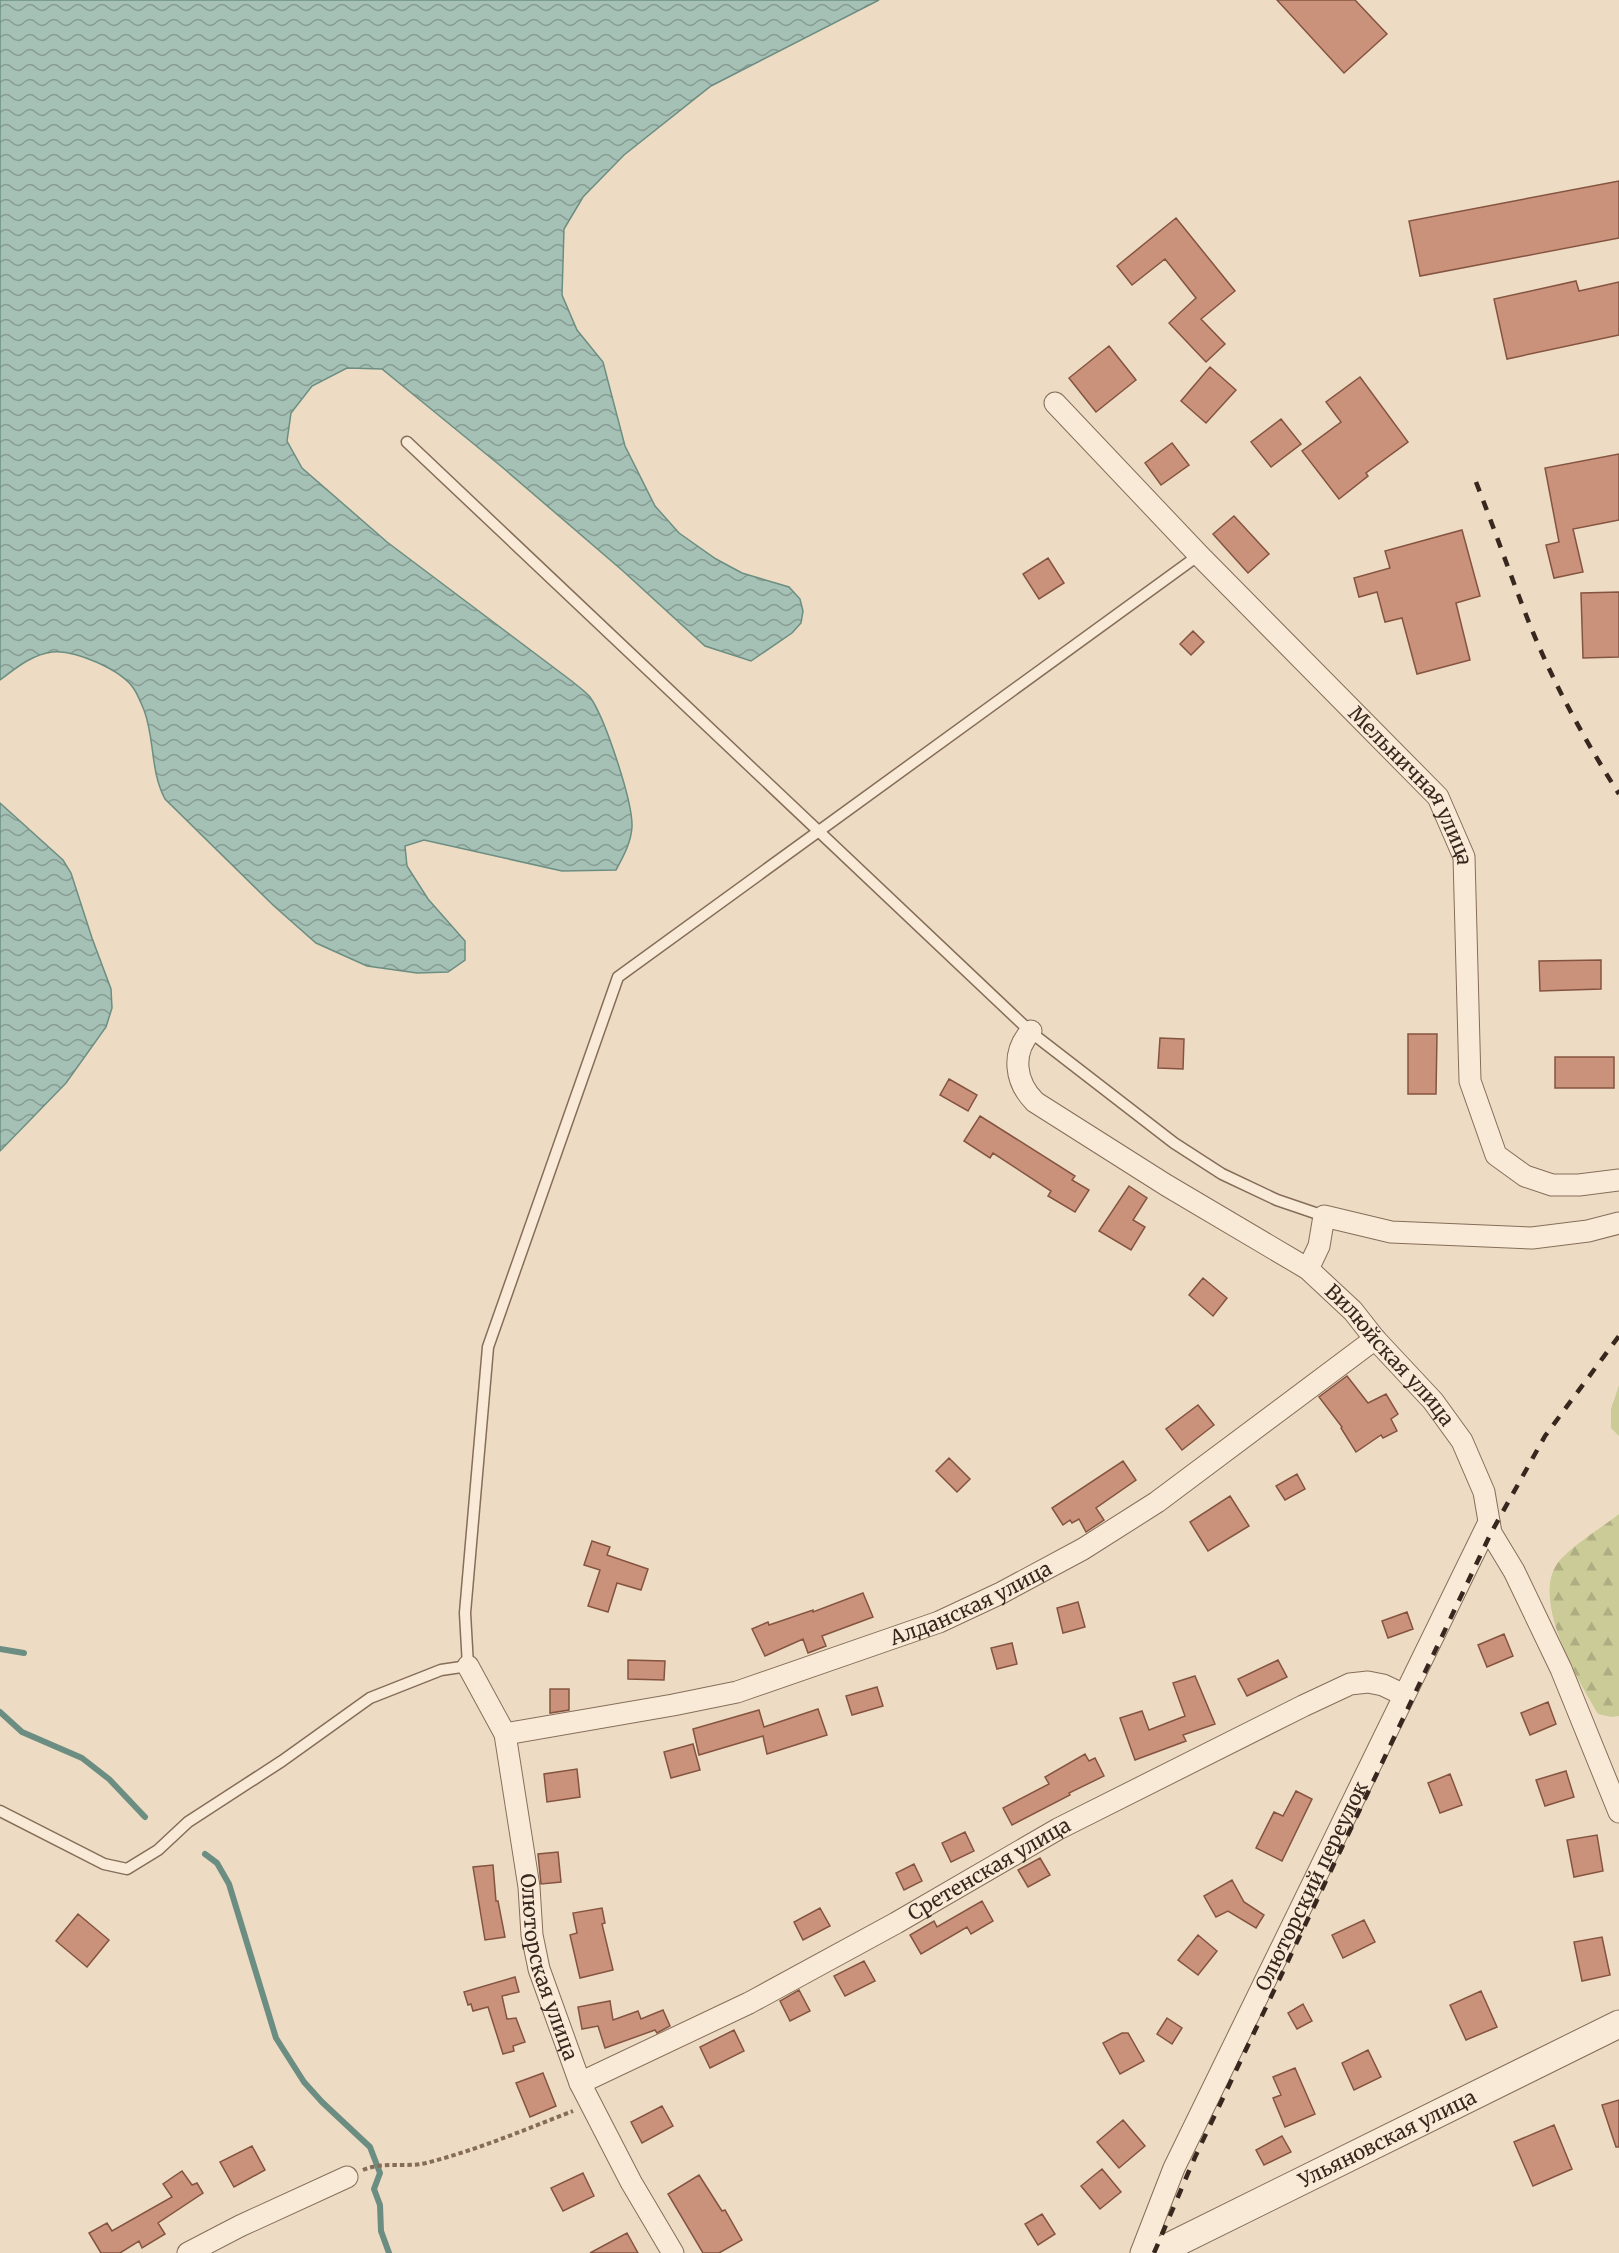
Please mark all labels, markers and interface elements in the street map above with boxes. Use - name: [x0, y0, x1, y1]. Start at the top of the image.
- street label: Мельничная улица: [1343, 701, 1477, 866]
- street label: Вилюйская улица: [1320, 1278, 1460, 1431]
- street label: Алданская улица: [885, 1555, 1056, 1650]
- street label: Олюторский переулок: [1249, 1777, 1373, 1995]
- street label: Сретенская улица: [903, 1812, 1075, 1926]
- street label: Олюторская улица: [515, 1872, 584, 2064]
- street label: Ульяновская улица: [1293, 2084, 1480, 2193]

